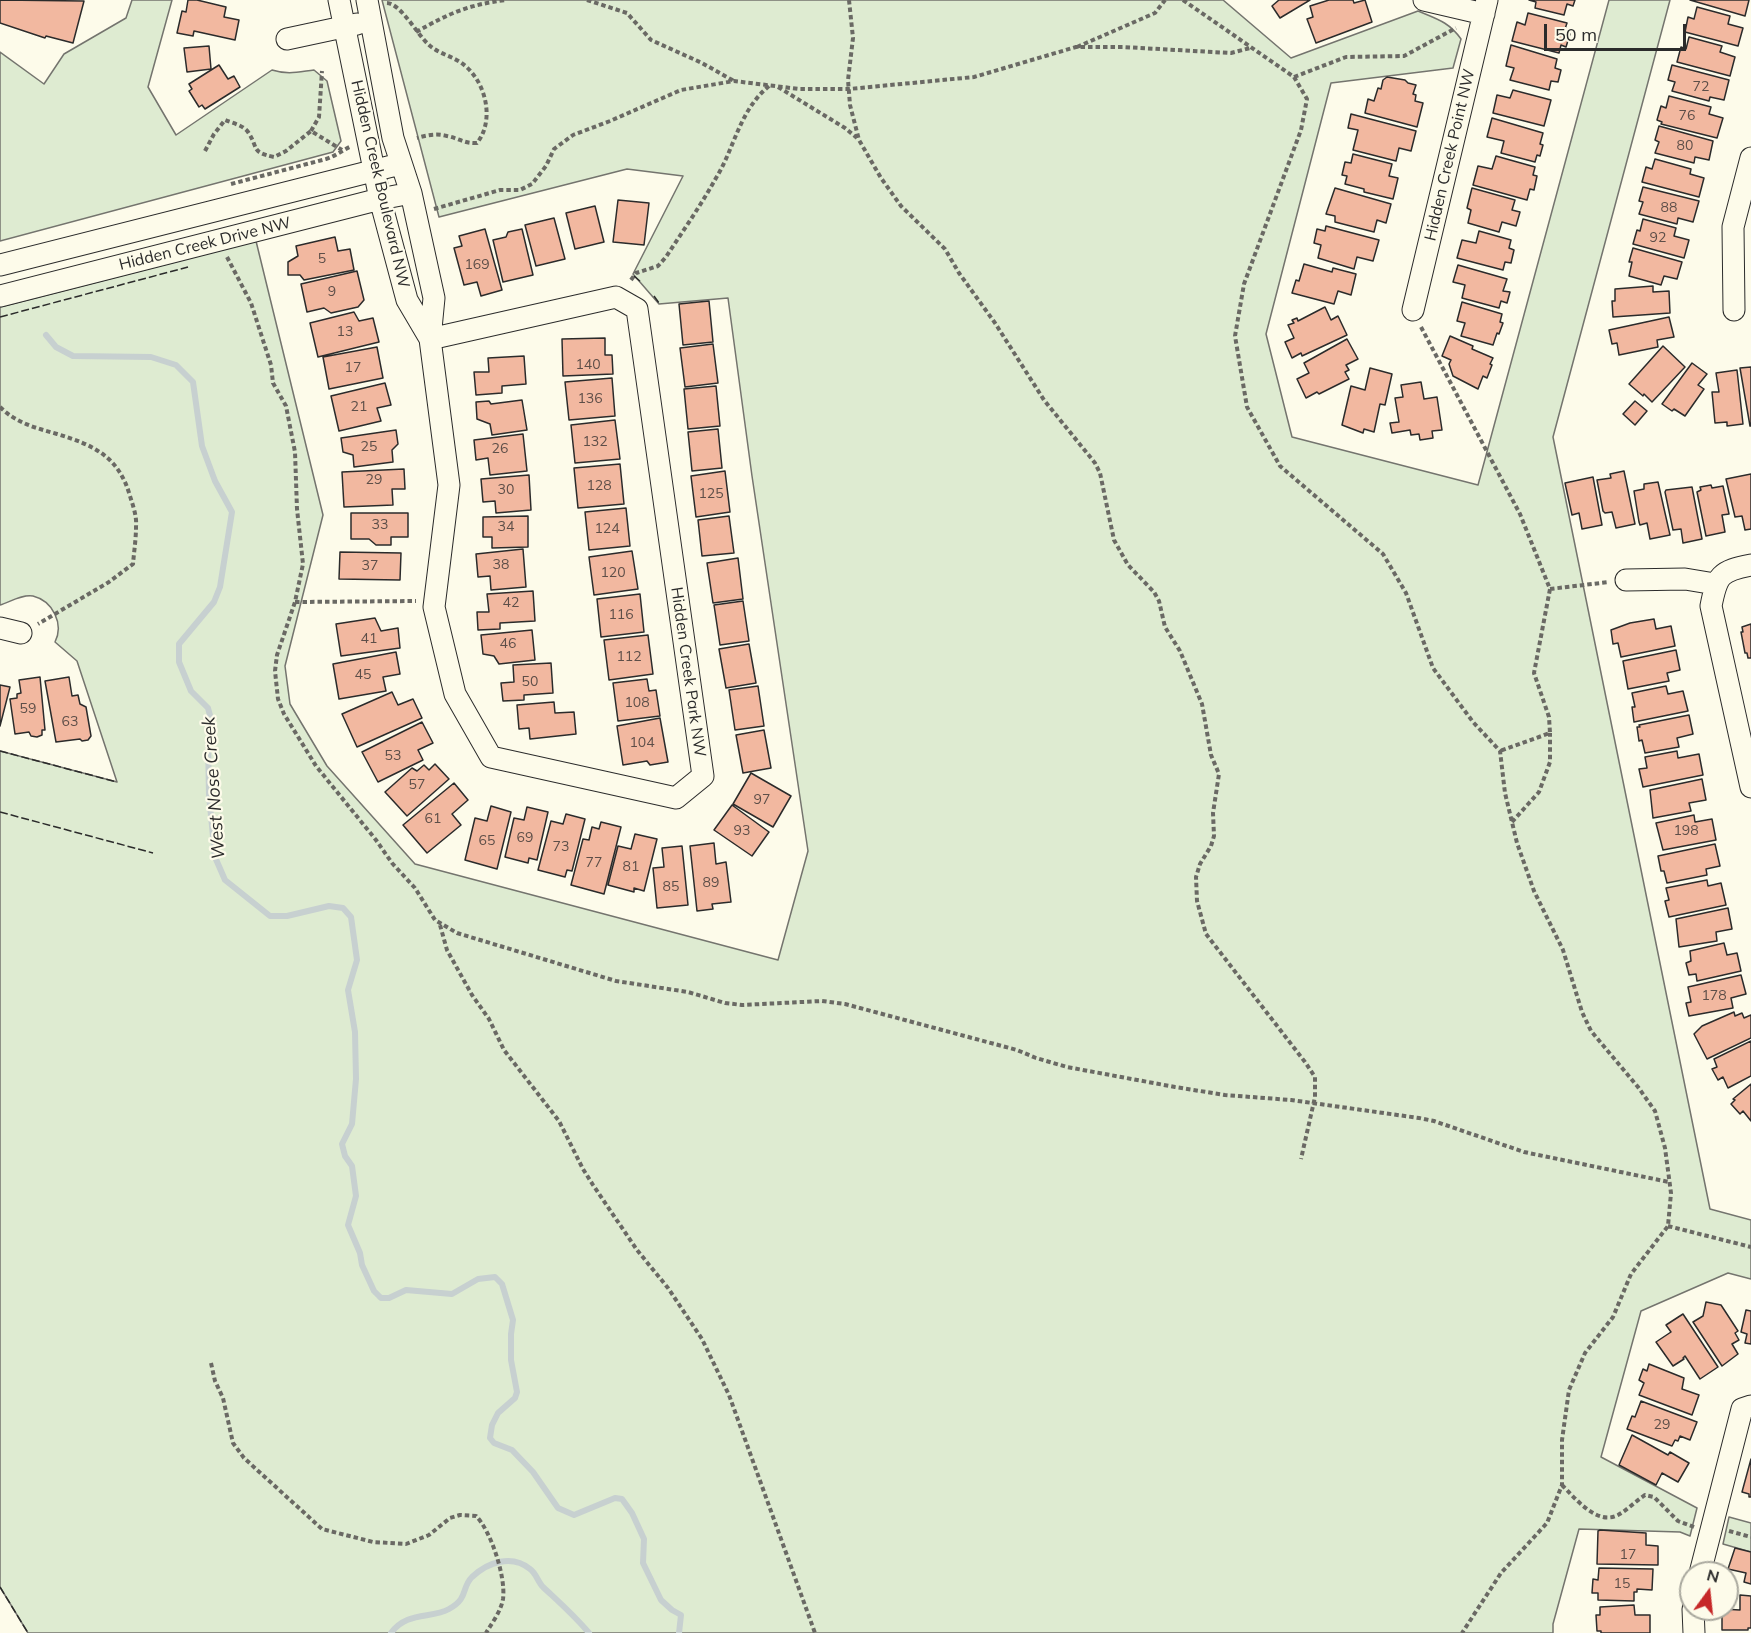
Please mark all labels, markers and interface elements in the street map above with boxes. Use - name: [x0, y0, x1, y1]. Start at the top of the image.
- scale bar: [1547, 12, 1690, 50]
- text: 50 m: [1555, 23, 1597, 46]
- street label: Hidden Creek Point NW: [1421, 67, 1479, 243]
- street label: Hidden Creek Boulevard NW: [347, 78, 413, 290]
- house number: 72: [1693, 79, 1709, 95]
- house number: 76: [1679, 108, 1695, 124]
- house number: 80: [1677, 138, 1693, 154]
- house number: 88: [1661, 200, 1677, 216]
- street label: Hidden Creek Drive NW: [117, 213, 293, 275]
- house number: 92: [1650, 230, 1666, 246]
- house number: 5: [318, 251, 326, 267]
- house number: 169: [464, 257, 490, 273]
- house number: 9: [328, 284, 336, 300]
- house number: 13: [337, 324, 353, 340]
- house number: 140: [575, 357, 601, 373]
- house number: 17: [345, 360, 361, 376]
- house number: 136: [577, 391, 603, 407]
- house number: 21: [351, 399, 367, 415]
- house number: 132: [582, 434, 608, 450]
- house number: 25: [361, 439, 377, 455]
- house number: 26: [492, 441, 508, 457]
- house number: 29: [366, 472, 382, 488]
- house number: 128: [586, 478, 612, 494]
- house number: 30: [498, 482, 514, 498]
- house number: 125: [698, 486, 724, 502]
- house number: 33: [372, 517, 388, 533]
- house number: 34: [498, 519, 514, 535]
- house number: 124: [594, 521, 620, 537]
- house number: 38: [493, 557, 509, 573]
- house number: 37: [362, 558, 378, 574]
- house number: 120: [600, 565, 626, 581]
- street label: Hidden Creek Park NW: [667, 586, 709, 758]
- house number: 42: [503, 595, 519, 611]
- house number: 116: [608, 607, 634, 623]
- house number: 41: [361, 631, 377, 647]
- house number: 46: [500, 636, 516, 652]
- house number: 112: [616, 649, 642, 665]
- house number: 45: [355, 667, 371, 683]
- house number: 50: [522, 674, 538, 690]
- house number: 108: [624, 695, 650, 711]
- house number: 59: [20, 701, 36, 717]
- house number: 63: [62, 714, 78, 730]
- water label: West Nose Creek: [198, 716, 230, 860]
- house number: 104: [629, 735, 655, 751]
- house number: 53: [385, 748, 401, 764]
- house number: 57: [409, 777, 425, 793]
- house number: 97: [754, 792, 770, 808]
- house number: 61: [425, 811, 441, 827]
- house number: 93: [734, 823, 750, 839]
- house number: 198: [1673, 823, 1699, 839]
- house number: 69: [517, 830, 533, 846]
- house number: 65: [479, 833, 495, 849]
- house number: 73: [553, 839, 569, 855]
- house number: 77: [586, 855, 602, 871]
- house number: 81: [623, 859, 639, 875]
- house number: 89: [703, 875, 719, 891]
- house number: 85: [663, 879, 679, 895]
- house number: 178: [1701, 988, 1727, 1004]
- house number: 29: [1654, 1417, 1670, 1433]
- house number: 17: [1620, 1547, 1636, 1563]
- north arrow: [1679, 1561, 1739, 1621]
- text: N: [1705, 1564, 1722, 1587]
- house number: 15: [1614, 1576, 1630, 1592]

